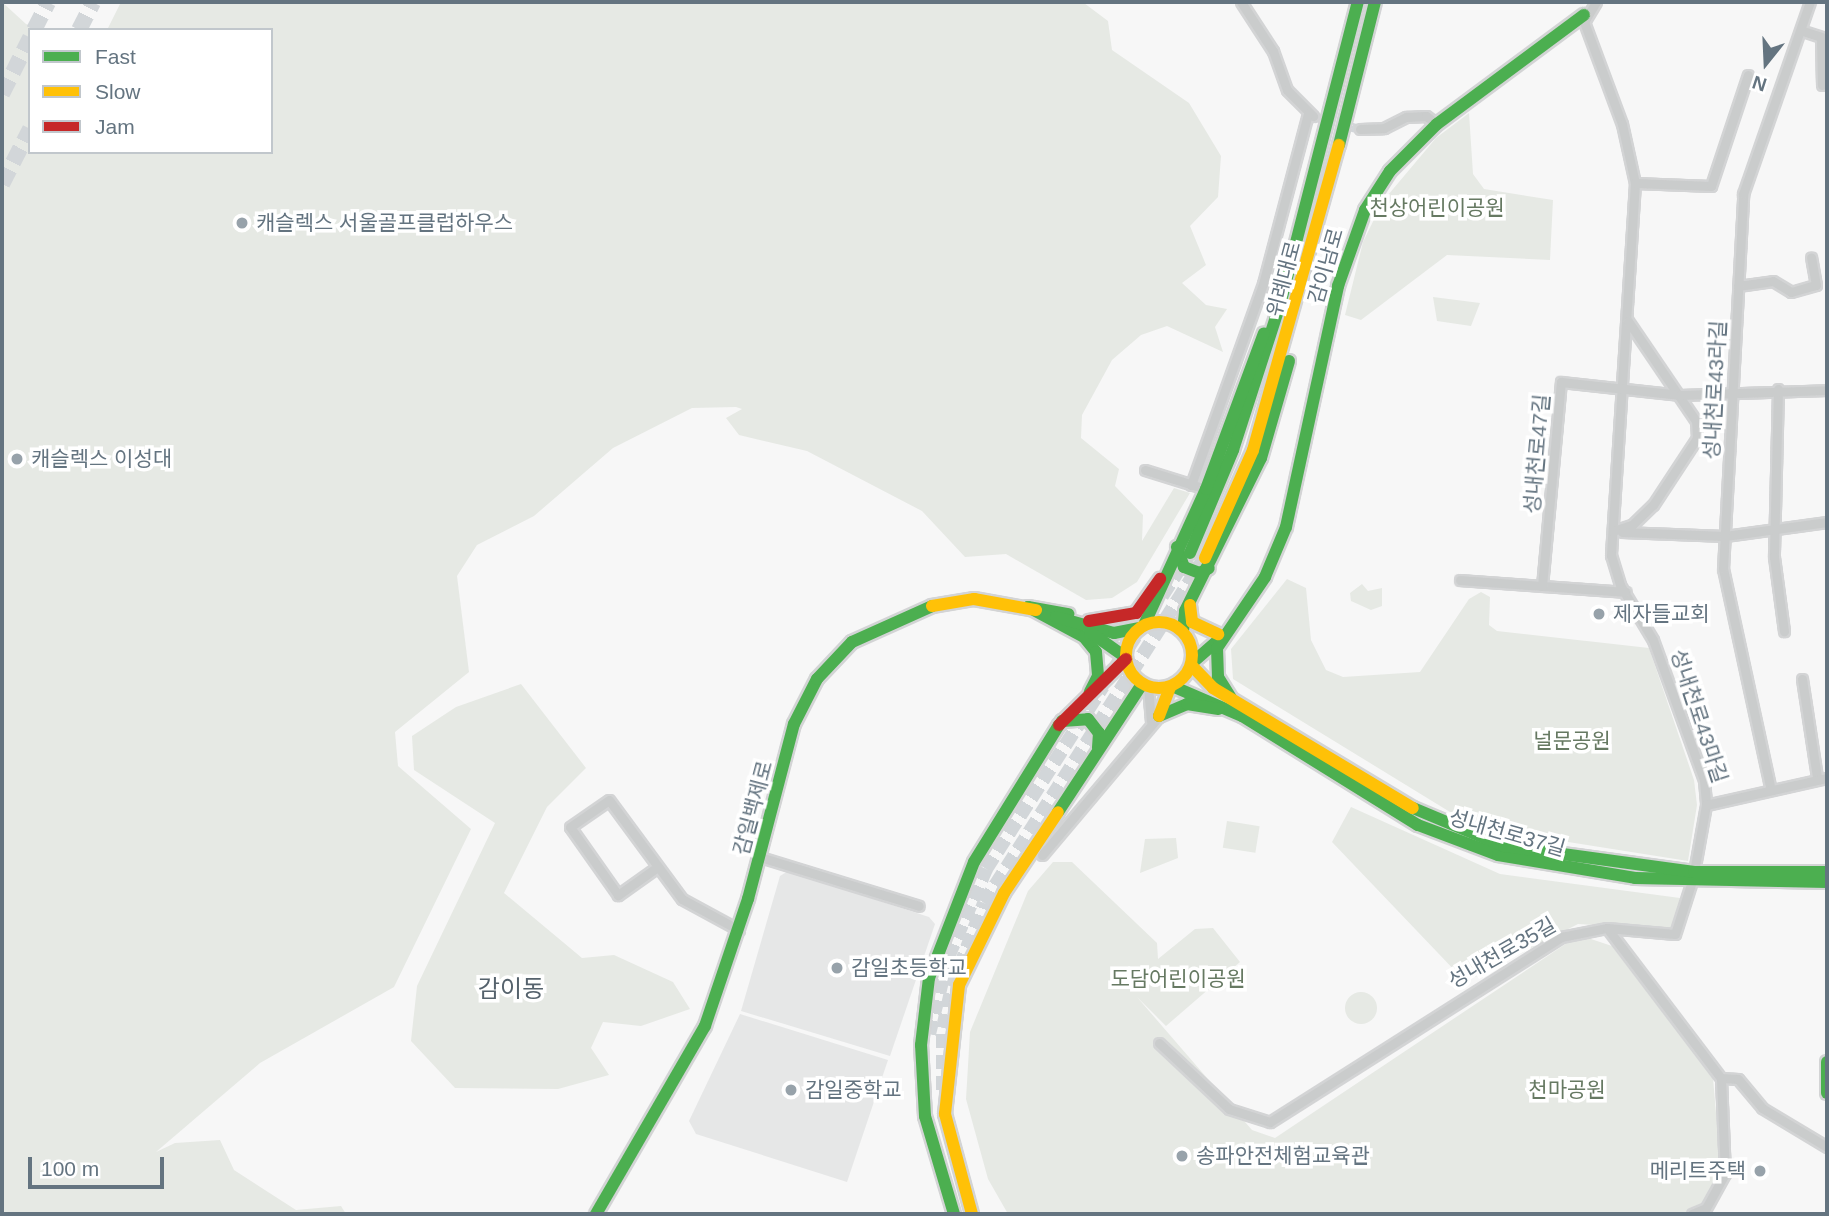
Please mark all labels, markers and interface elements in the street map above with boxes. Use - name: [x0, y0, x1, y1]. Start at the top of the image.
- legend: [28, 28, 273, 154]
- north arrow: [1731, 28, 1801, 98]
- text: Fast: [95, 45, 136, 68]
- text: N: [1750, 71, 1769, 96]
- text: Slow: [95, 80, 141, 103]
- text: Jam: [95, 115, 135, 138]
- park label: 천상어린이공원: [1369, 195, 1505, 221]
- place label: 캐슬렉스 서울골프클럽하우스: [256, 210, 513, 236]
- marker: 캐슬렉스 서울골프클럽하우스: [234, 215, 250, 231]
- street label: 감이남로: [1303, 225, 1349, 307]
- street label: 위례대로: [1262, 238, 1306, 320]
- street label: 성내천로43라길: [1699, 320, 1731, 460]
- street label: 성내천로47길: [1519, 393, 1555, 515]
- place label: 캐슬렉스 이성대: [31, 446, 172, 472]
- marker: 캐슬렉스 이성대: [9, 451, 25, 467]
- place label: 제자들교회: [1613, 601, 1710, 627]
- marker: 제자들교회: [1591, 606, 1607, 622]
- street label: 성내천로43마길: [1665, 646, 1733, 786]
- park label: 널문공원: [1533, 728, 1611, 754]
- street label: 감일백제로: [728, 758, 778, 858]
- street label: 성내천로37길: [1446, 804, 1568, 862]
- street label: 성내천로35길: [1444, 912, 1560, 994]
- place label: 감일초등학교: [851, 955, 967, 981]
- marker: 감일초등학교: [829, 960, 845, 976]
- park label: 도담어린이공원: [1110, 966, 1246, 992]
- district label: 감이동: [478, 975, 544, 1003]
- place label: 감일중학교: [805, 1077, 902, 1103]
- park label: 천마공원: [1528, 1077, 1606, 1103]
- marker: 감일중학교: [783, 1082, 799, 1098]
- scale bar: [32, 1142, 168, 1186]
- place label: 송파안전체험교육관: [1196, 1143, 1370, 1169]
- marker: 송파안전체험교육관: [1174, 1148, 1190, 1164]
- text: 100 m: [41, 1157, 99, 1180]
- place label: 메리트주택: [1649, 1158, 1746, 1184]
- marker: 메리트주택: [1752, 1163, 1768, 1179]

